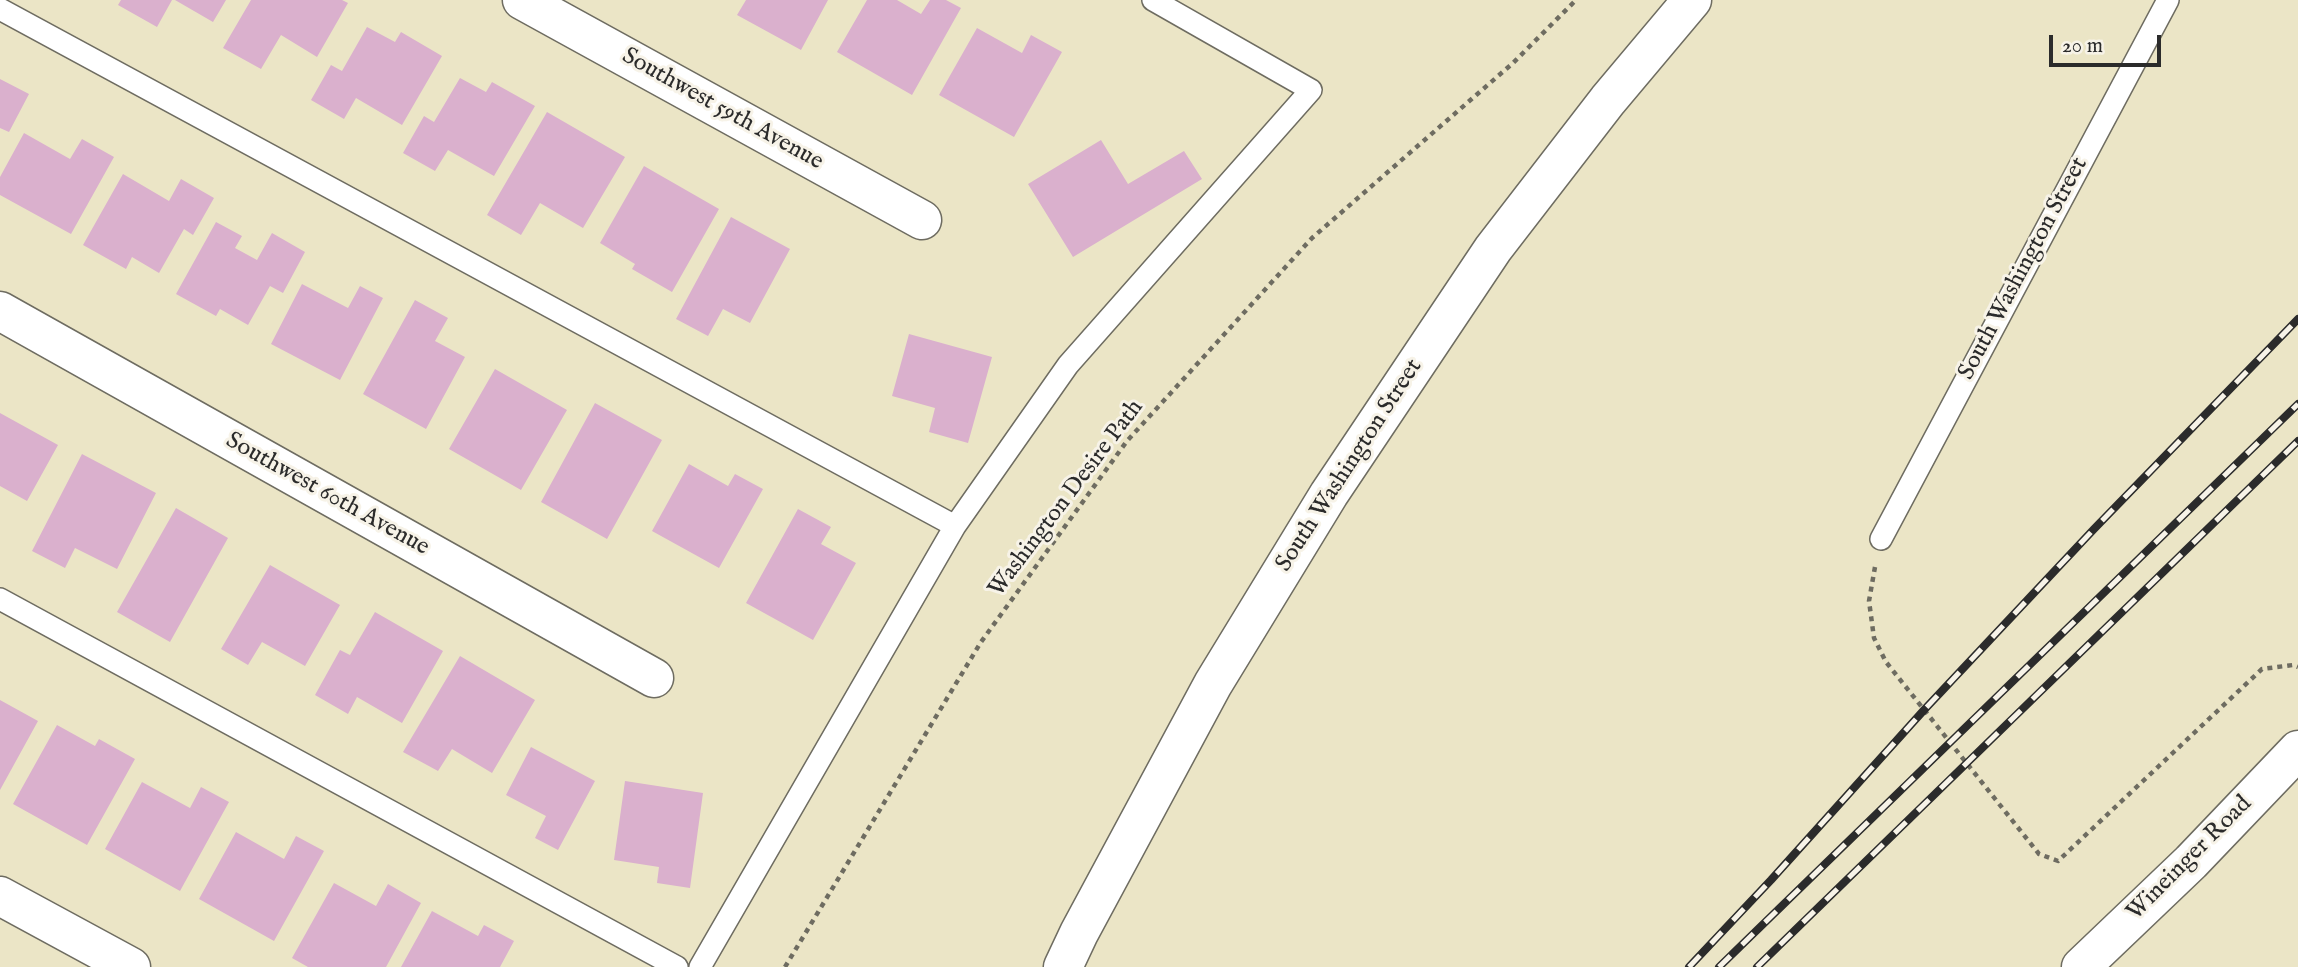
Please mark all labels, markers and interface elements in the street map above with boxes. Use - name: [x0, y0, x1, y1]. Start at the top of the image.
- scale bar: [2053, 21, 2165, 65]
- text: 20 m: [2062, 33, 2103, 60]
- street label: Southwest 59th Avenue: [616, 43, 828, 177]
- street label: South Washington Street: [1953, 153, 2095, 385]
- street label: South Washington Street: [1270, 354, 1430, 578]
- street label: Washington Desire Path: [983, 395, 1151, 603]
- street label: Southwest 60th Avenue: [220, 427, 434, 563]
- street label: Wineinger Road: [2122, 791, 2258, 927]

